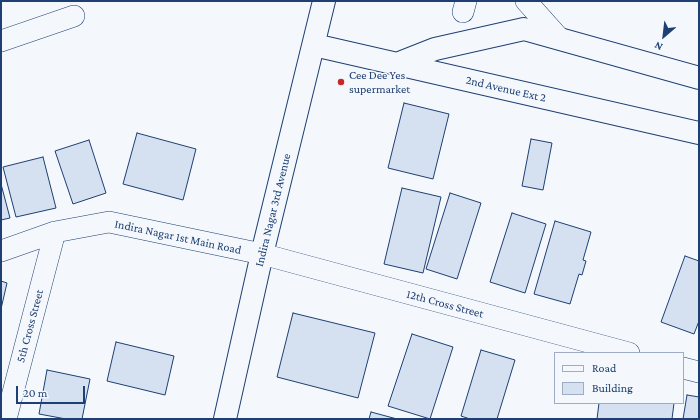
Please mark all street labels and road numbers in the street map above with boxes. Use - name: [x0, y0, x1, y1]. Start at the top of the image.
- street label: 2nd Avenue Ext 2: [464, 73, 548, 105]
- street label: Indira Nagar 3rd Avenue: [252, 152, 294, 268]
- street label: Indira Nagar 1st Main Road: [113, 217, 243, 257]
- street label: 12th Cross Street: [405, 287, 485, 321]
- street label: 5th Cross Street: [13, 288, 47, 364]

